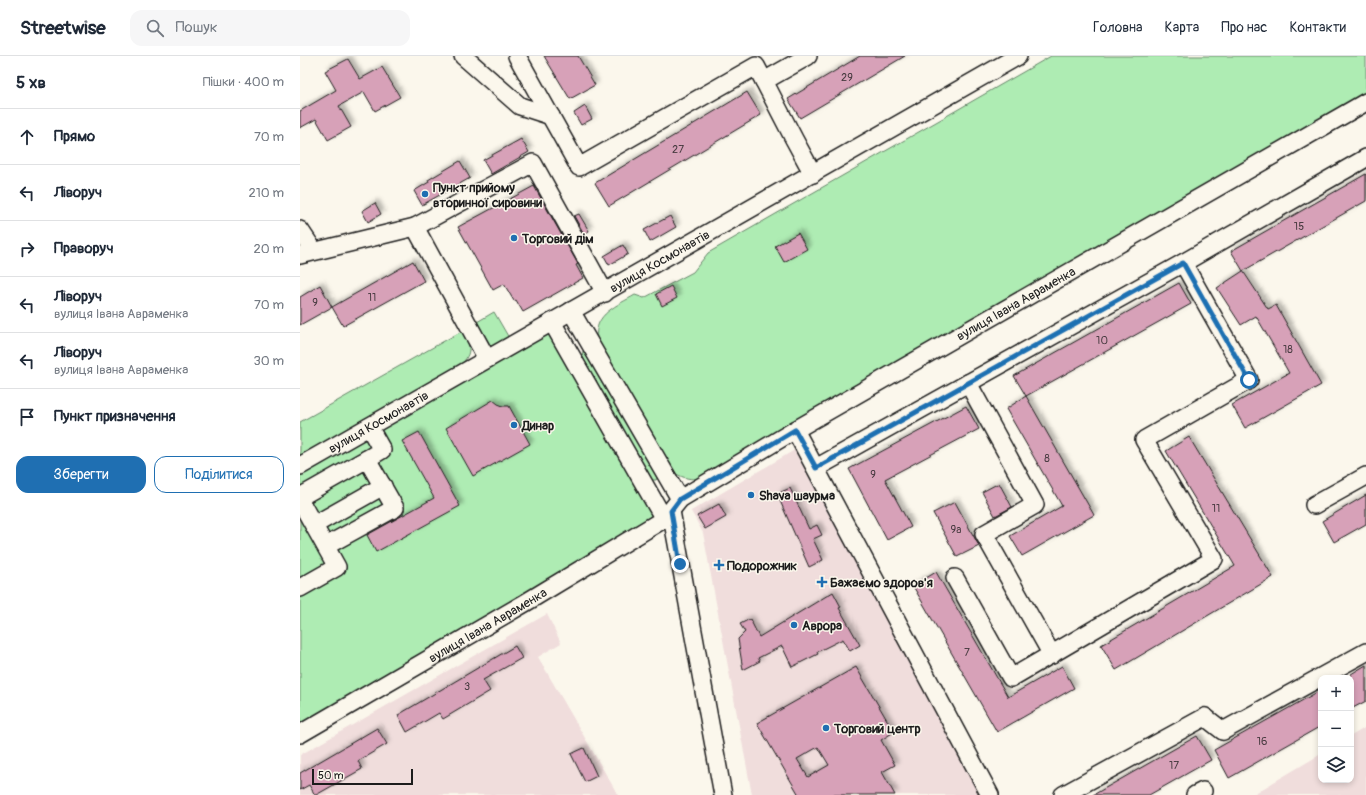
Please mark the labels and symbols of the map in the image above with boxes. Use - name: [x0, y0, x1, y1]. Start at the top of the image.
- house number: 29: [841, 71, 853, 84]
- house number: 27: [672, 143, 684, 156]
- place label: Пункт прийому вторинної сировини: [433, 180, 542, 211]
- marker: Пункт прийому вторинної сировини: [420, 189, 430, 199]
- house number: 15: [1294, 220, 1304, 233]
- street label: вулиця Космонавтів: [607, 227, 713, 296]
- place label: Торговий дім: [521, 231, 594, 247]
- marker: Торговий дім: [509, 233, 519, 243]
- street label: вулиця Івана Авраменка: [954, 264, 1078, 345]
- house number: 11: [368, 291, 376, 304]
- house number: 9: [312, 296, 318, 309]
- house number: 10: [1096, 334, 1108, 347]
- house number: 18: [1283, 343, 1293, 356]
- route start: [1240, 371, 1258, 389]
- street label: вулиця Космонавтів: [326, 387, 431, 457]
- place label: Динар: [521, 418, 554, 434]
- marker: Динар: [509, 420, 519, 430]
- house number: 8: [1044, 452, 1050, 465]
- house number: 9: [870, 468, 876, 481]
- place label: Shava шаурма: [759, 488, 835, 504]
- marker: Shava шаурма: [746, 490, 756, 500]
- house number: 11: [1212, 502, 1220, 515]
- house number: 9а: [951, 523, 961, 536]
- route end: [671, 555, 689, 573]
- place label: Подорожник: [727, 558, 797, 574]
- marker: Подорожник: [714, 560, 724, 570]
- place label: Бажаємо здоров'я: [830, 575, 933, 591]
- marker: Бажаємо здоров'я: [817, 577, 827, 587]
- street label: вулиця Івана Авраменка: [426, 585, 550, 666]
- place label: Аврора: [802, 618, 842, 634]
- marker: Аврора: [789, 620, 799, 630]
- house number: 7: [964, 646, 970, 659]
- house number: 3: [464, 680, 470, 693]
- place label: Торговий центр: [833, 721, 921, 737]
- marker: Торговий центр: [821, 723, 831, 733]
- house number: 16: [1257, 735, 1267, 748]
- house number: 17: [1169, 759, 1179, 772]
- scale bar: [312, 767, 413, 786]

